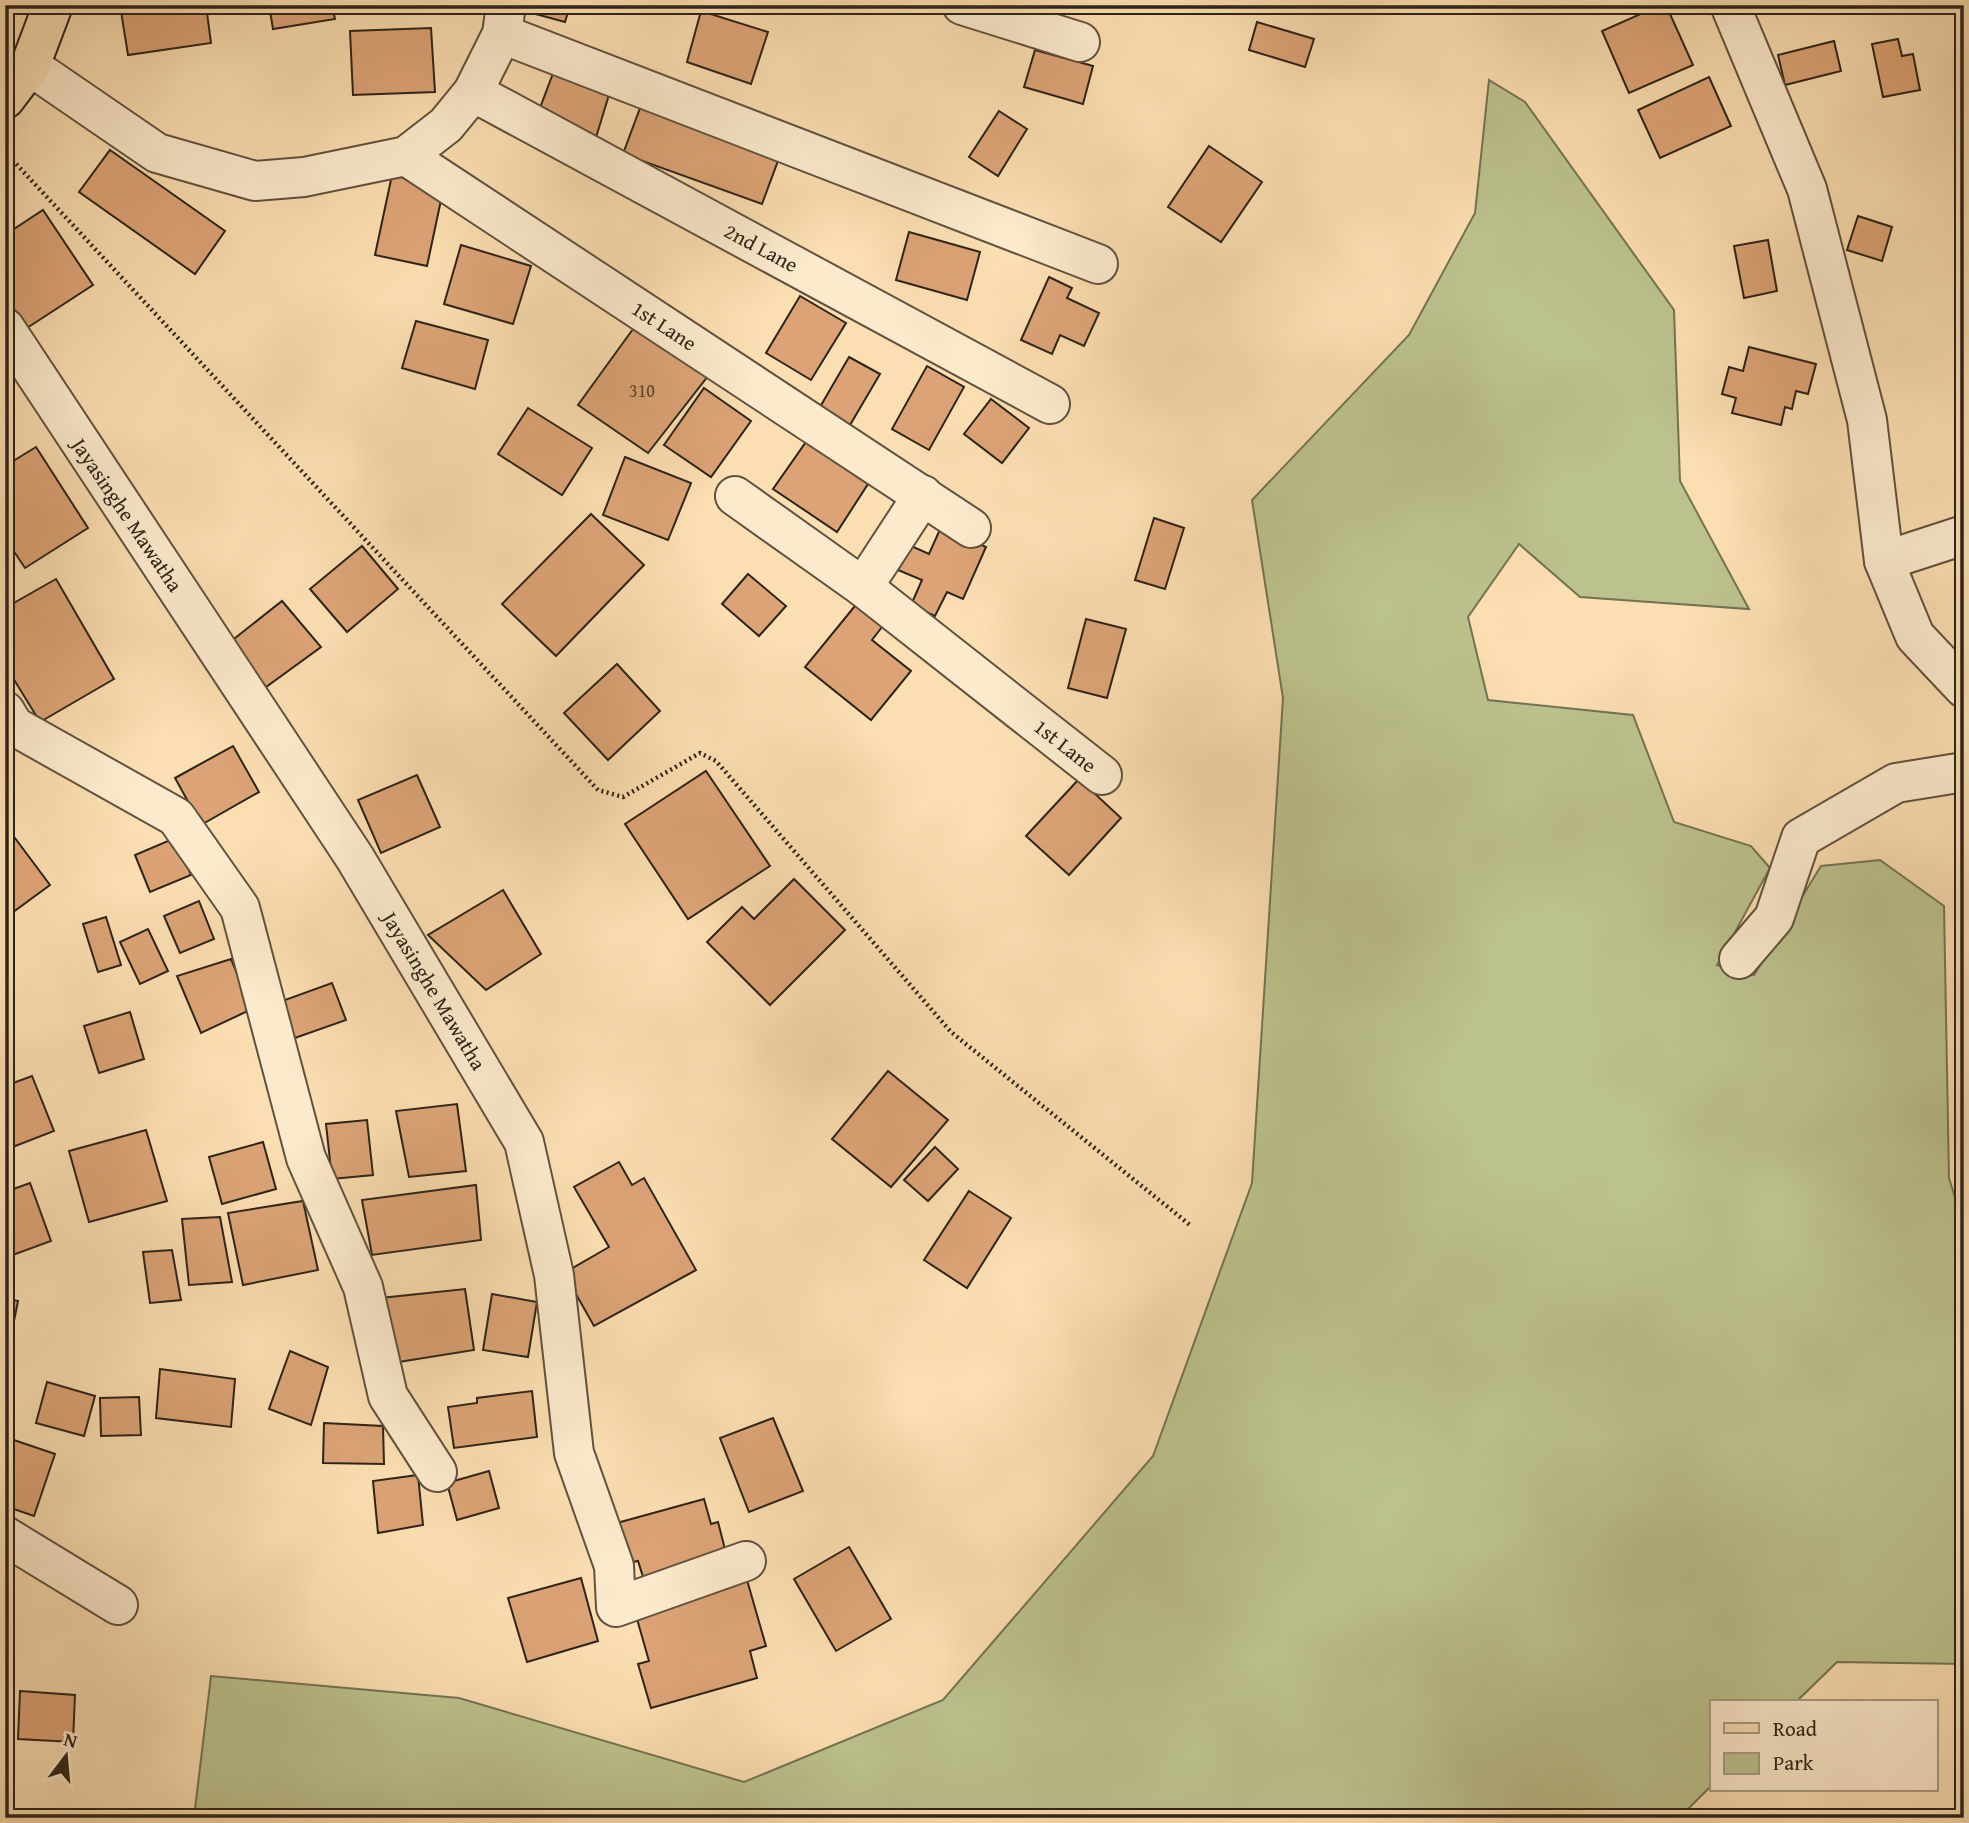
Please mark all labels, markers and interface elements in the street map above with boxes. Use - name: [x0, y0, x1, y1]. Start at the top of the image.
- street label: 2nd Lane: [719, 215, 804, 280]
- street label: 1st Lane: [626, 293, 703, 358]
- house number: 310: [629, 377, 655, 404]
- street label: Jayasinghe Mawatha: [63, 429, 191, 598]
- street label: 1st Lane: [1027, 711, 1103, 780]
- street label: Jayasinghe Mawatha: [373, 903, 494, 1076]
- legend: [1710, 1700, 1938, 1792]
- text: Road: [1773, 1713, 1818, 1744]
- north arrow: [32, 1722, 102, 1792]
- text: N: [61, 1724, 81, 1755]
- text: Park: [1773, 1747, 1814, 1778]

